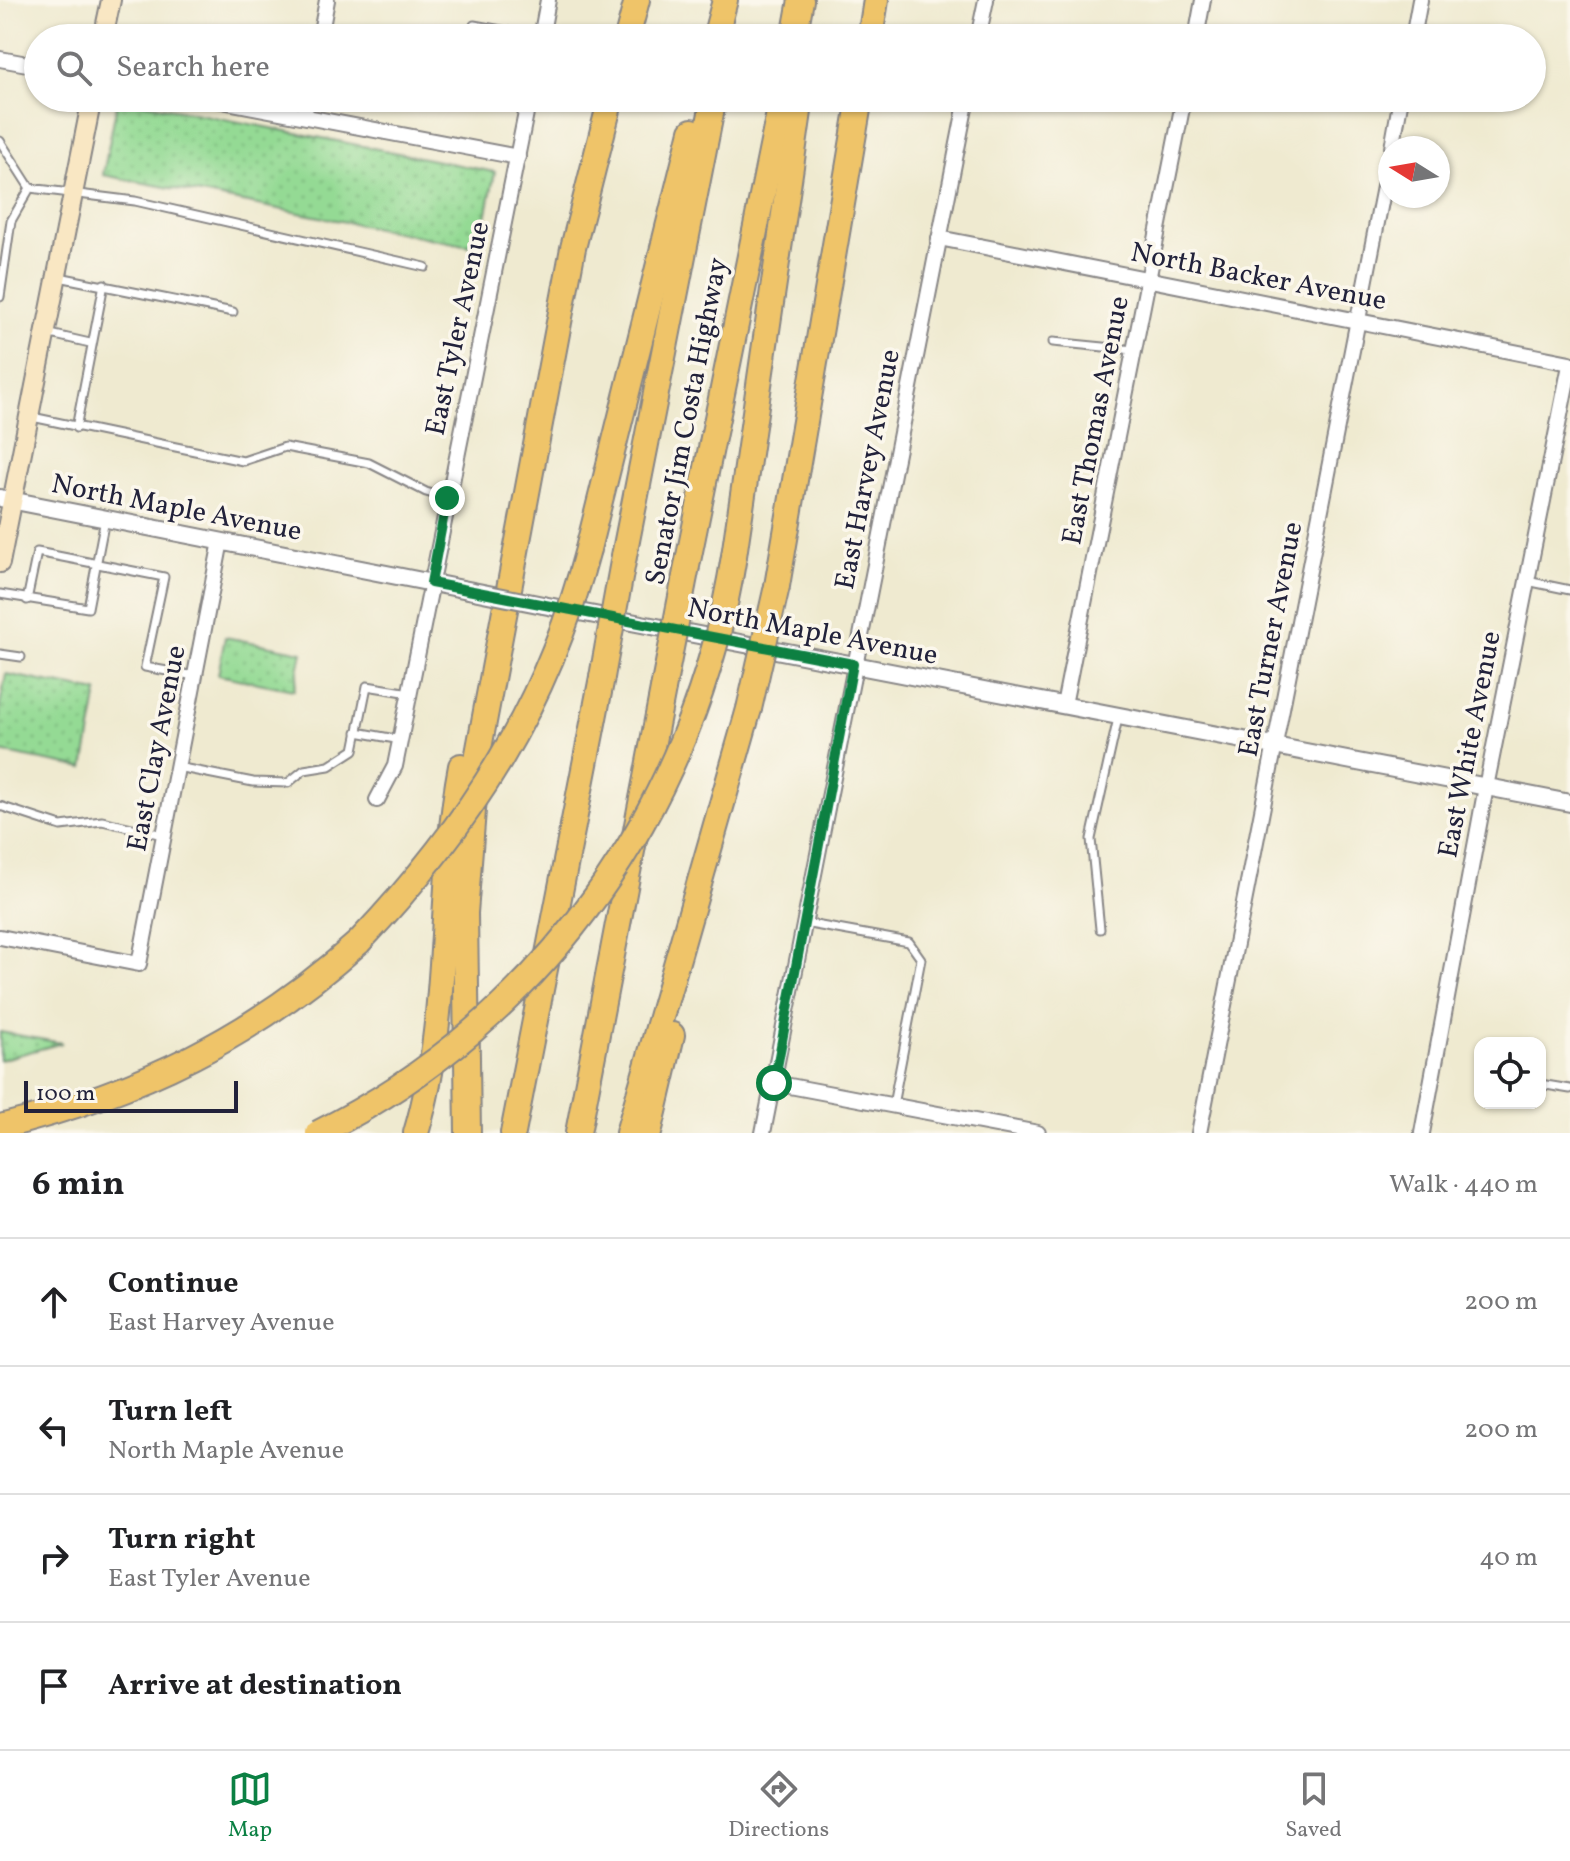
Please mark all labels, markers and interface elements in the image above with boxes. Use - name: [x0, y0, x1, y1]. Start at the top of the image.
- search box: [24, 24, 1546, 112]
- icon: search: [52, 46, 96, 90]
- text: Search here: [116, 47, 270, 89]
- north arrow: [1378, 136, 1450, 208]
- street label: East Tyler Avenue: [417, 218, 500, 439]
- street label: North Backer Avenue: [1127, 234, 1390, 321]
- street label: Senator Jim Costa Highway: [637, 254, 738, 588]
- street label: East Thomas Avenue: [1053, 293, 1140, 548]
- street label: East Harvey Avenue: [826, 346, 911, 593]
- street label: North Maple Avenue: [48, 465, 305, 552]
- route end: [429, 480, 465, 516]
- street label: East Turner Avenue: [1230, 519, 1313, 760]
- street label: North Maple Avenue: [684, 589, 941, 676]
- street label: East White Avenue: [1429, 628, 1512, 861]
- street label: East Clay Avenue: [118, 642, 197, 855]
- map controls: [1474, 1037, 1546, 1109]
- button: locate: [1474, 1037, 1546, 1109]
- route start: [756, 1065, 792, 1101]
- scale bar: [24, 1077, 238, 1113]
- text: 100 m: [36, 1079, 95, 1110]
- text: 6 min: [32, 1162, 125, 1209]
- text: Walk · 440 m: [1389, 1167, 1538, 1203]
- text: Continue: [108, 1263, 239, 1305]
- icon: ahead: [32, 1280, 76, 1324]
- text: 200 m: [1464, 1284, 1538, 1320]
- text: East Harvey Avenue: [108, 1305, 335, 1341]
- text: Turn left: [108, 1391, 232, 1433]
- icon: left: [32, 1408, 76, 1452]
- text: 200 m: [1464, 1412, 1538, 1448]
- text: North Maple Avenue: [108, 1433, 344, 1469]
- text: Turn right: [108, 1519, 256, 1561]
- icon: right: [32, 1536, 76, 1580]
- text: 40 m: [1479, 1540, 1538, 1576]
- text: East Tyler Avenue: [108, 1561, 310, 1597]
- icon: arrive: [32, 1664, 76, 1708]
- text: Arrive at destination: [108, 1665, 402, 1707]
- tab: Map: [228, 1767, 272, 1846]
- tab: Directions: [728, 1767, 829, 1846]
- tab: Saved: [1285, 1767, 1342, 1846]

